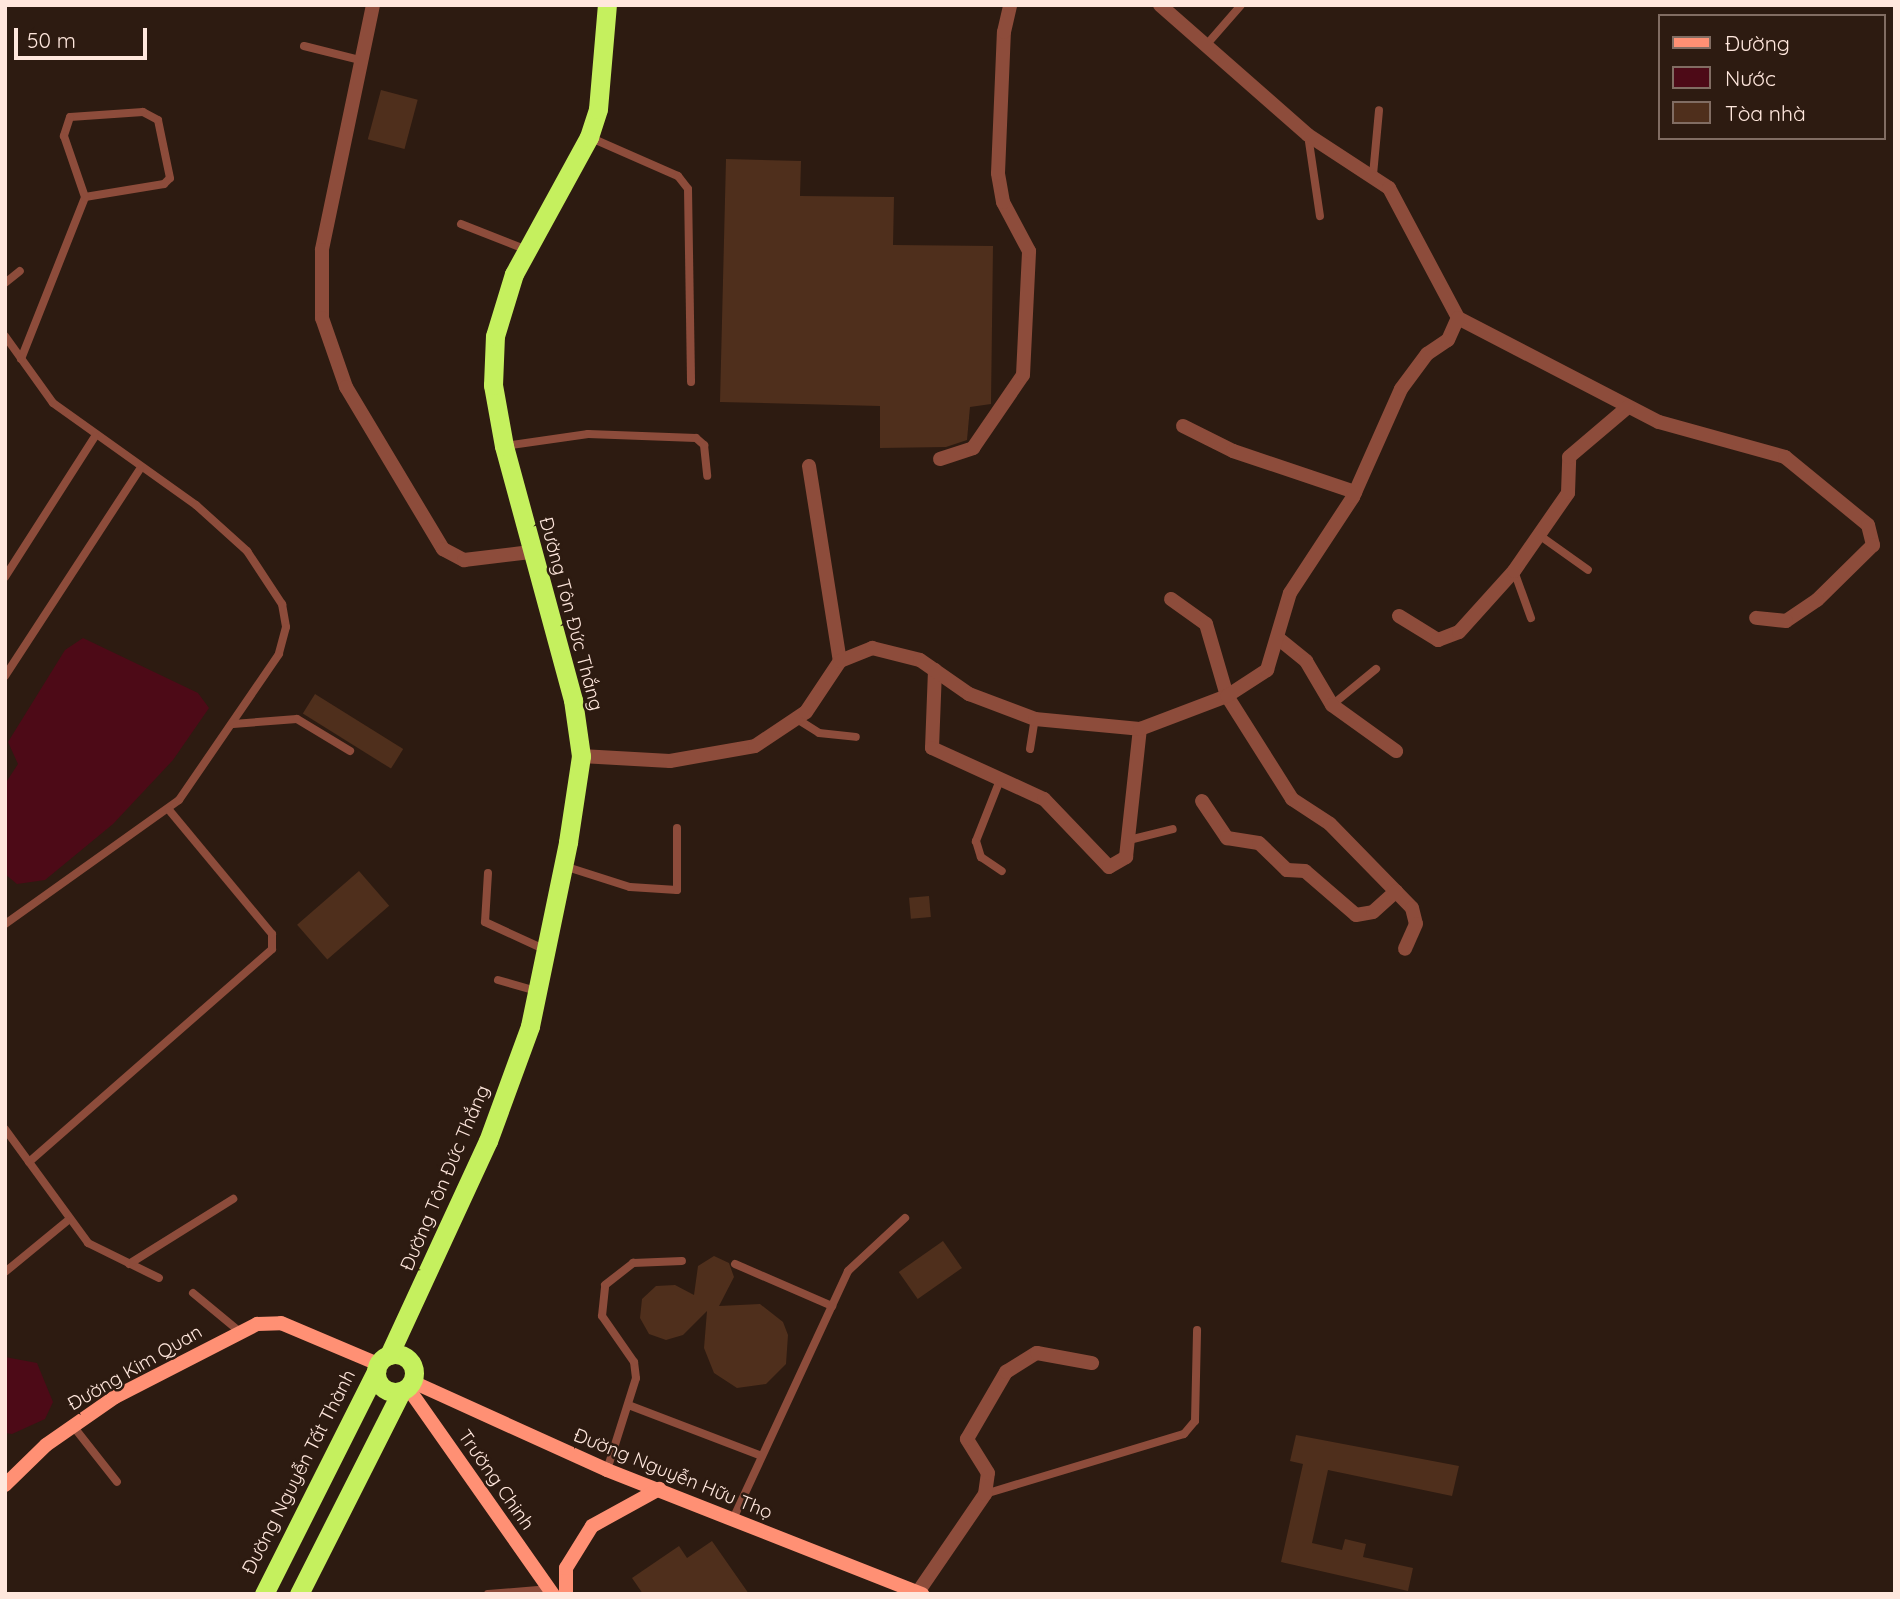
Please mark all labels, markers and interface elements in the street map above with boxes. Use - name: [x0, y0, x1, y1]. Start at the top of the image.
- scale bar: [18, 14, 150, 58]
- legend: [1658, 14, 1886, 140]
- text: 50 m: [27, 27, 76, 53]
- text: Đường: [1725, 30, 1790, 56]
- text: Nước: [1725, 65, 1776, 91]
- text: Tòa nhà: [1725, 100, 1806, 126]
- street label: Đường Tôn Đức Thắng: [534, 515, 608, 713]
- street label: Đường Tôn Đức Thắng: [396, 1082, 494, 1274]
- street label: Đường Kim Quan: [64, 1320, 206, 1416]
- street label: Đường Nguyễn Tất Thành: [237, 1366, 361, 1578]
- street label: Đường Nguyễn Hữu Thọ: [570, 1424, 776, 1524]
- street label: Trường Chinh: [453, 1426, 539, 1534]

